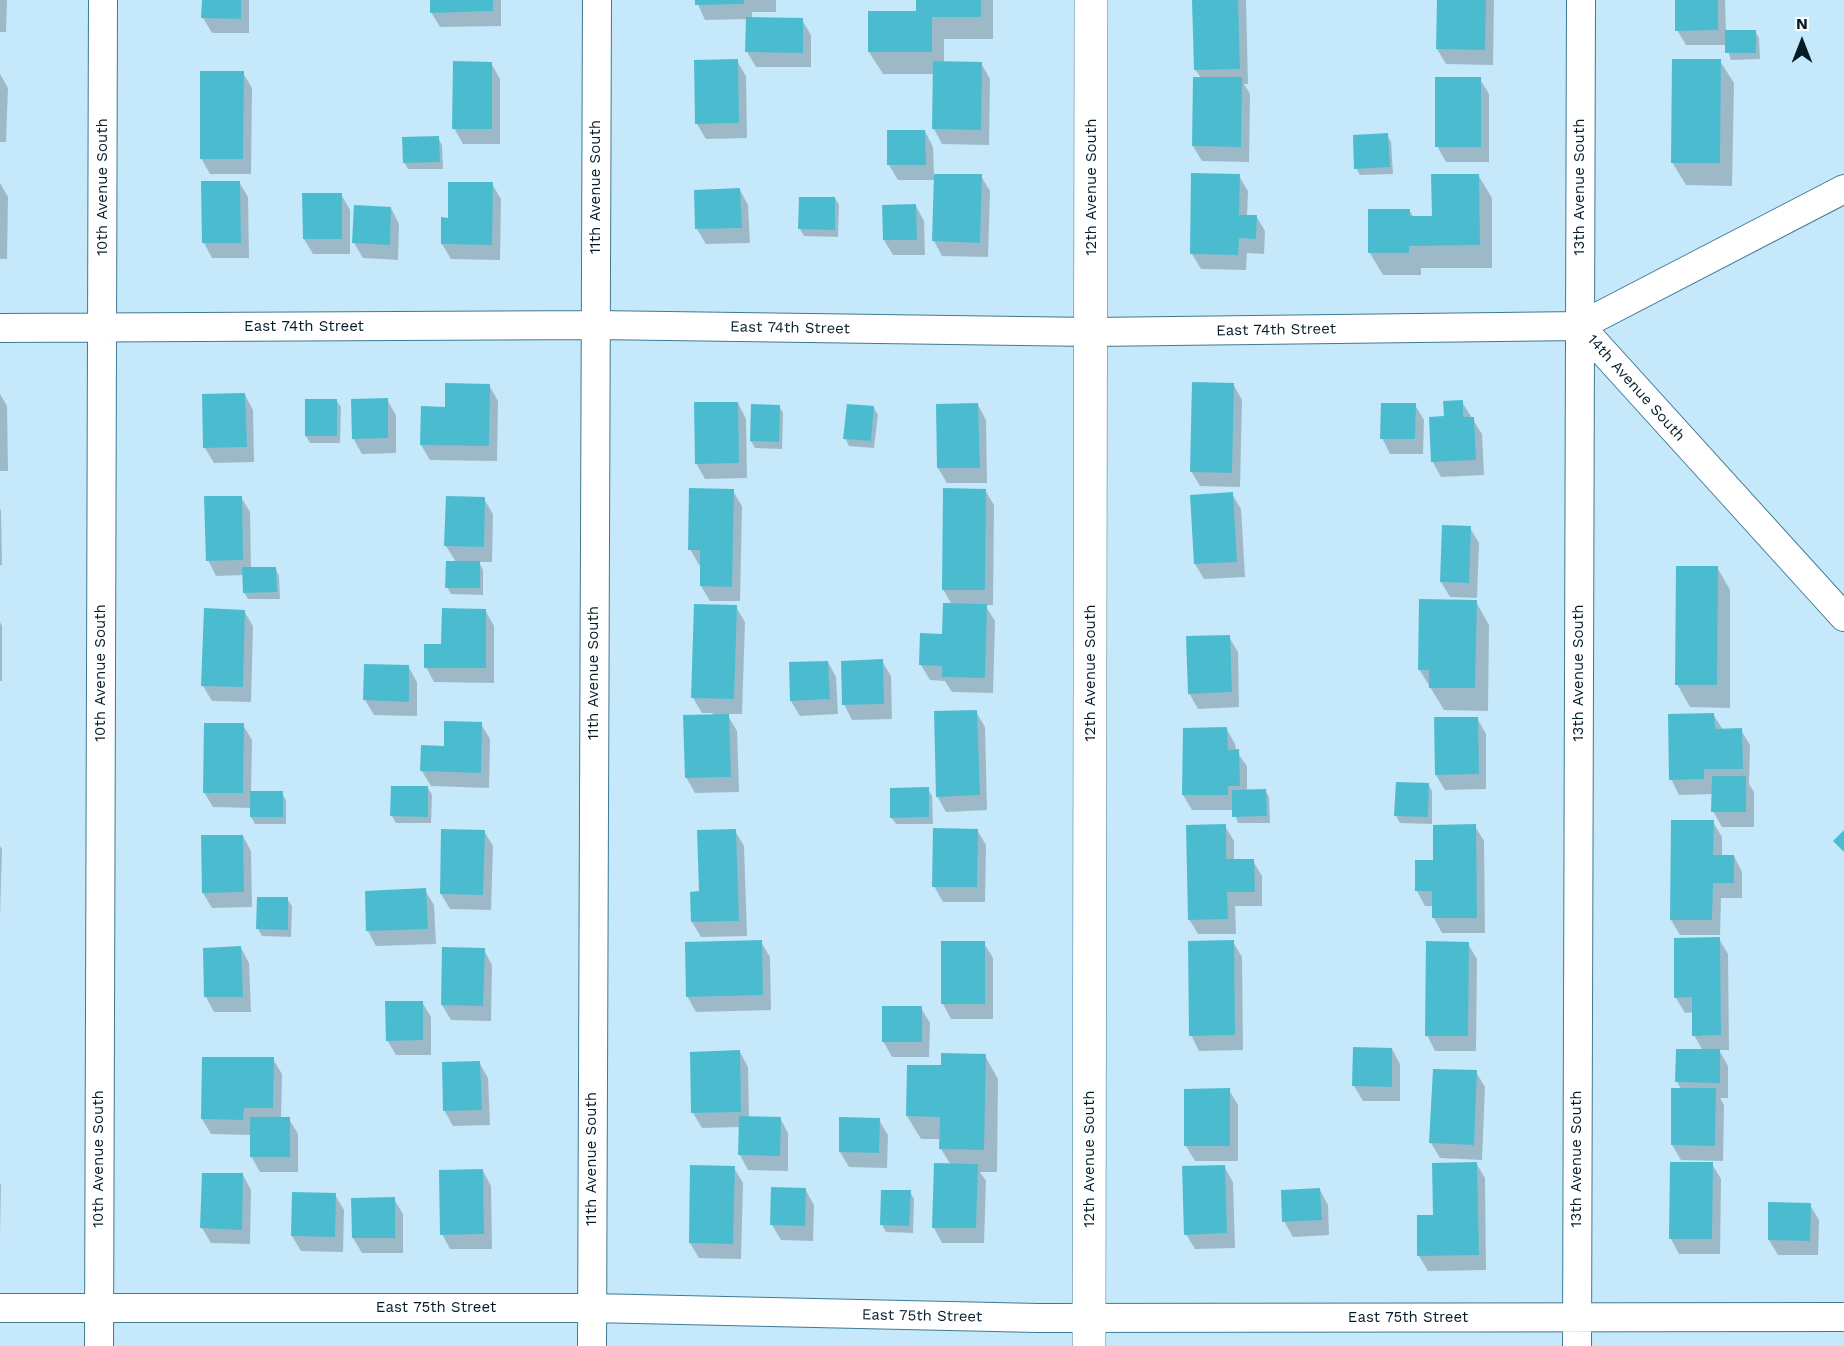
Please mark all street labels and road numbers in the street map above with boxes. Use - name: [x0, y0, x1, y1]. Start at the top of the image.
- street label: 10th Avenue South: [94, 118, 112, 256]
- street label: 12th Avenue South: [1083, 119, 1101, 255]
- street label: 13th Avenue South: [1571, 119, 1589, 255]
- street label: 11th Avenue South: [587, 120, 605, 254]
- street label: East 74th Street: [244, 318, 364, 336]
- street label: East 74th Street: [730, 318, 850, 338]
- street label: East 74th Street: [1216, 320, 1336, 340]
- street label: 14th Avenue South: [1583, 331, 1689, 445]
- street label: 10th Avenue South: [92, 604, 110, 742]
- street label: 12th Avenue South: [1082, 605, 1100, 741]
- street label: 13th Avenue South: [1570, 605, 1588, 741]
- street label: 11th Avenue South: [585, 606, 603, 740]
- street label: 10th Avenue South: [90, 1090, 108, 1228]
- street label: 12th Avenue South: [1081, 1091, 1099, 1227]
- street label: 13th Avenue South: [1568, 1091, 1586, 1227]
- street label: 11th Avenue South: [583, 1092, 601, 1226]
- street label: East 75th Street: [376, 1299, 496, 1317]
- street label: East 75th Street: [862, 1306, 982, 1326]
- street label: East 75th Street: [1348, 1309, 1468, 1327]

